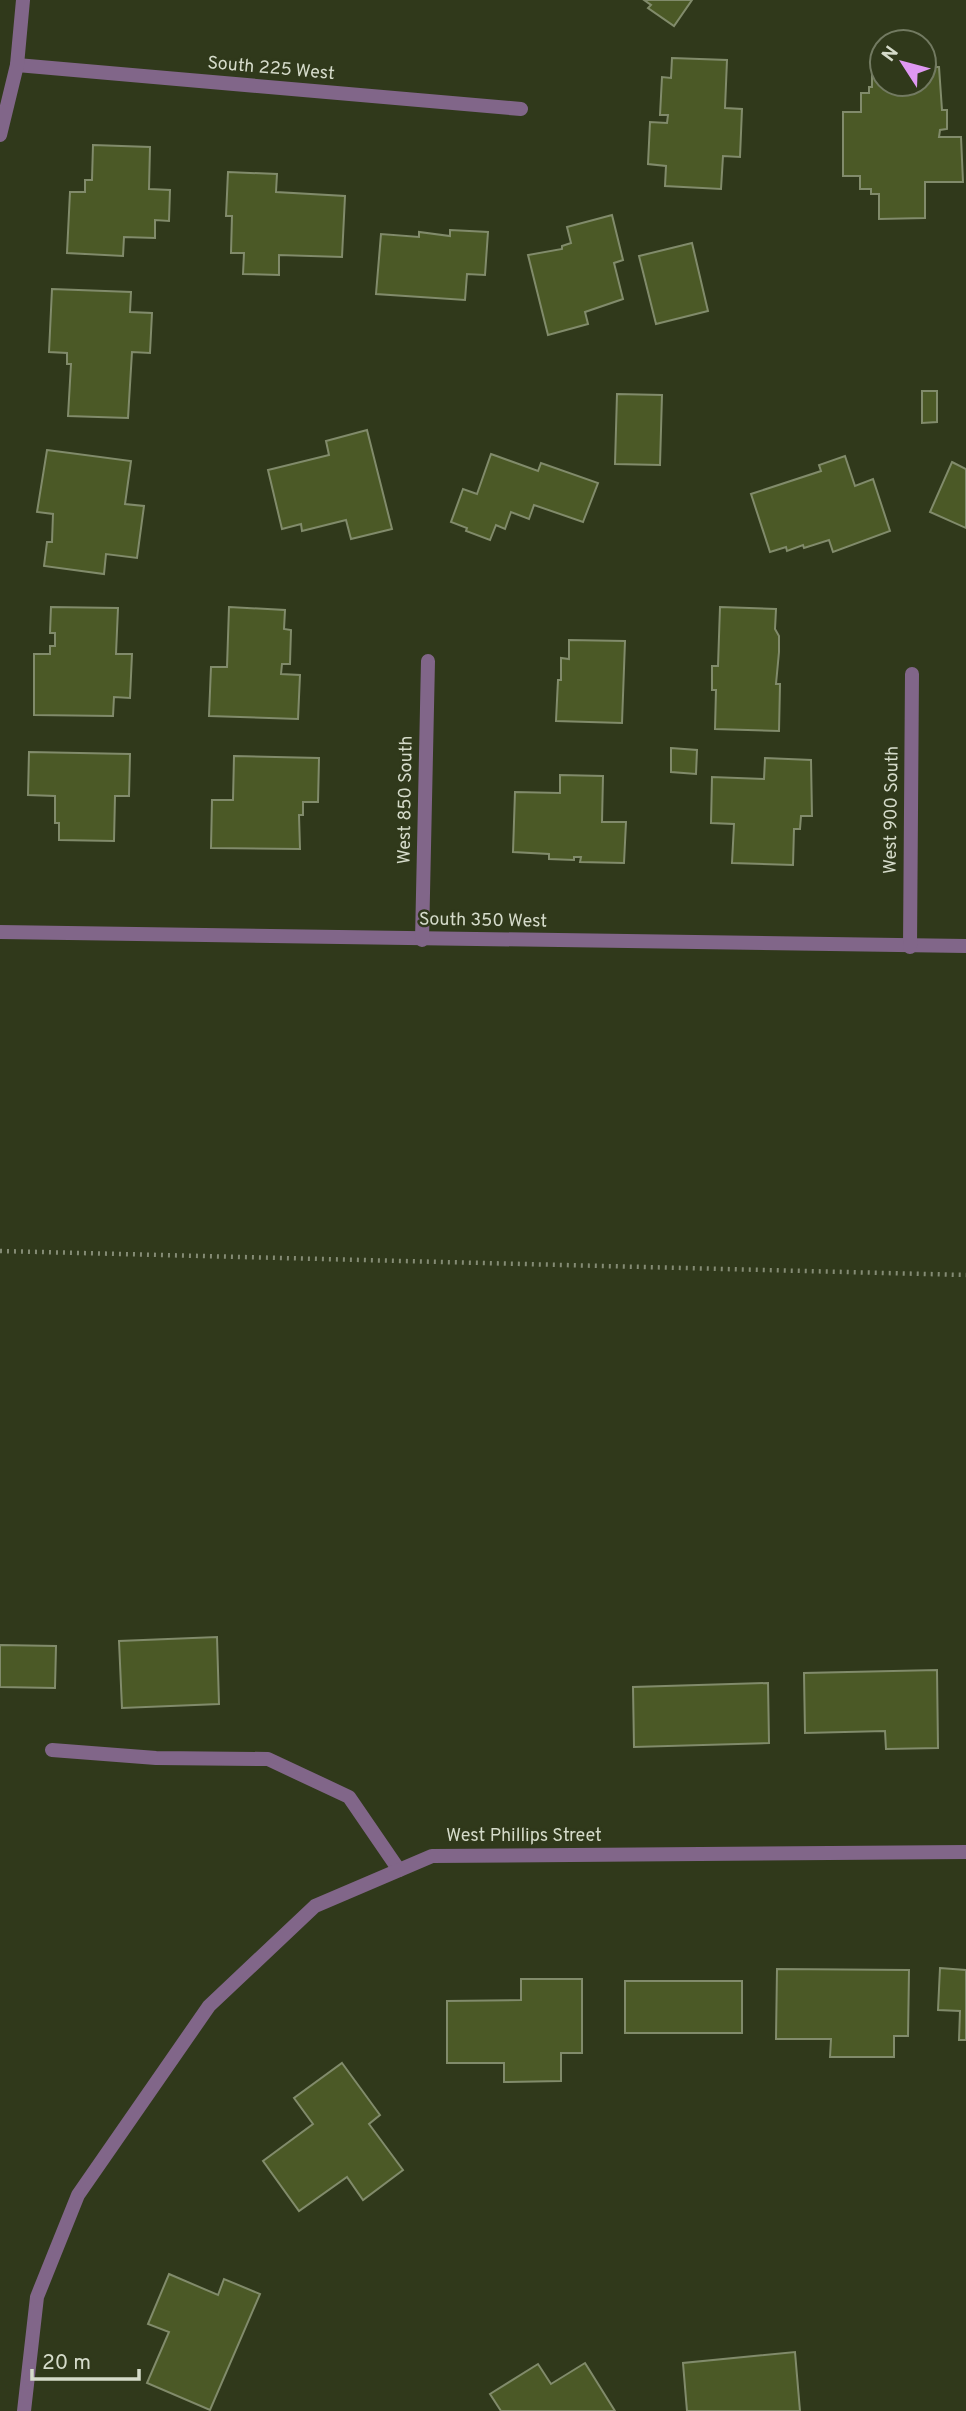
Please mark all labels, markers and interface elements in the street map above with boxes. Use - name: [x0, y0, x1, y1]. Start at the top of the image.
- north arrow: [868, 28, 938, 98]
- text: N: [877, 42, 905, 67]
- street label: South 225 West: [206, 52, 336, 86]
- street label: West 850 South: [393, 735, 419, 865]
- street label: West 900 South: [879, 746, 905, 874]
- street label: South 350 West: [419, 908, 547, 934]
- street label: West Phillips Street: [446, 1825, 602, 1848]
- scale bar: [32, 2338, 138, 2382]
- text: 20 m: [42, 2350, 91, 2377]

